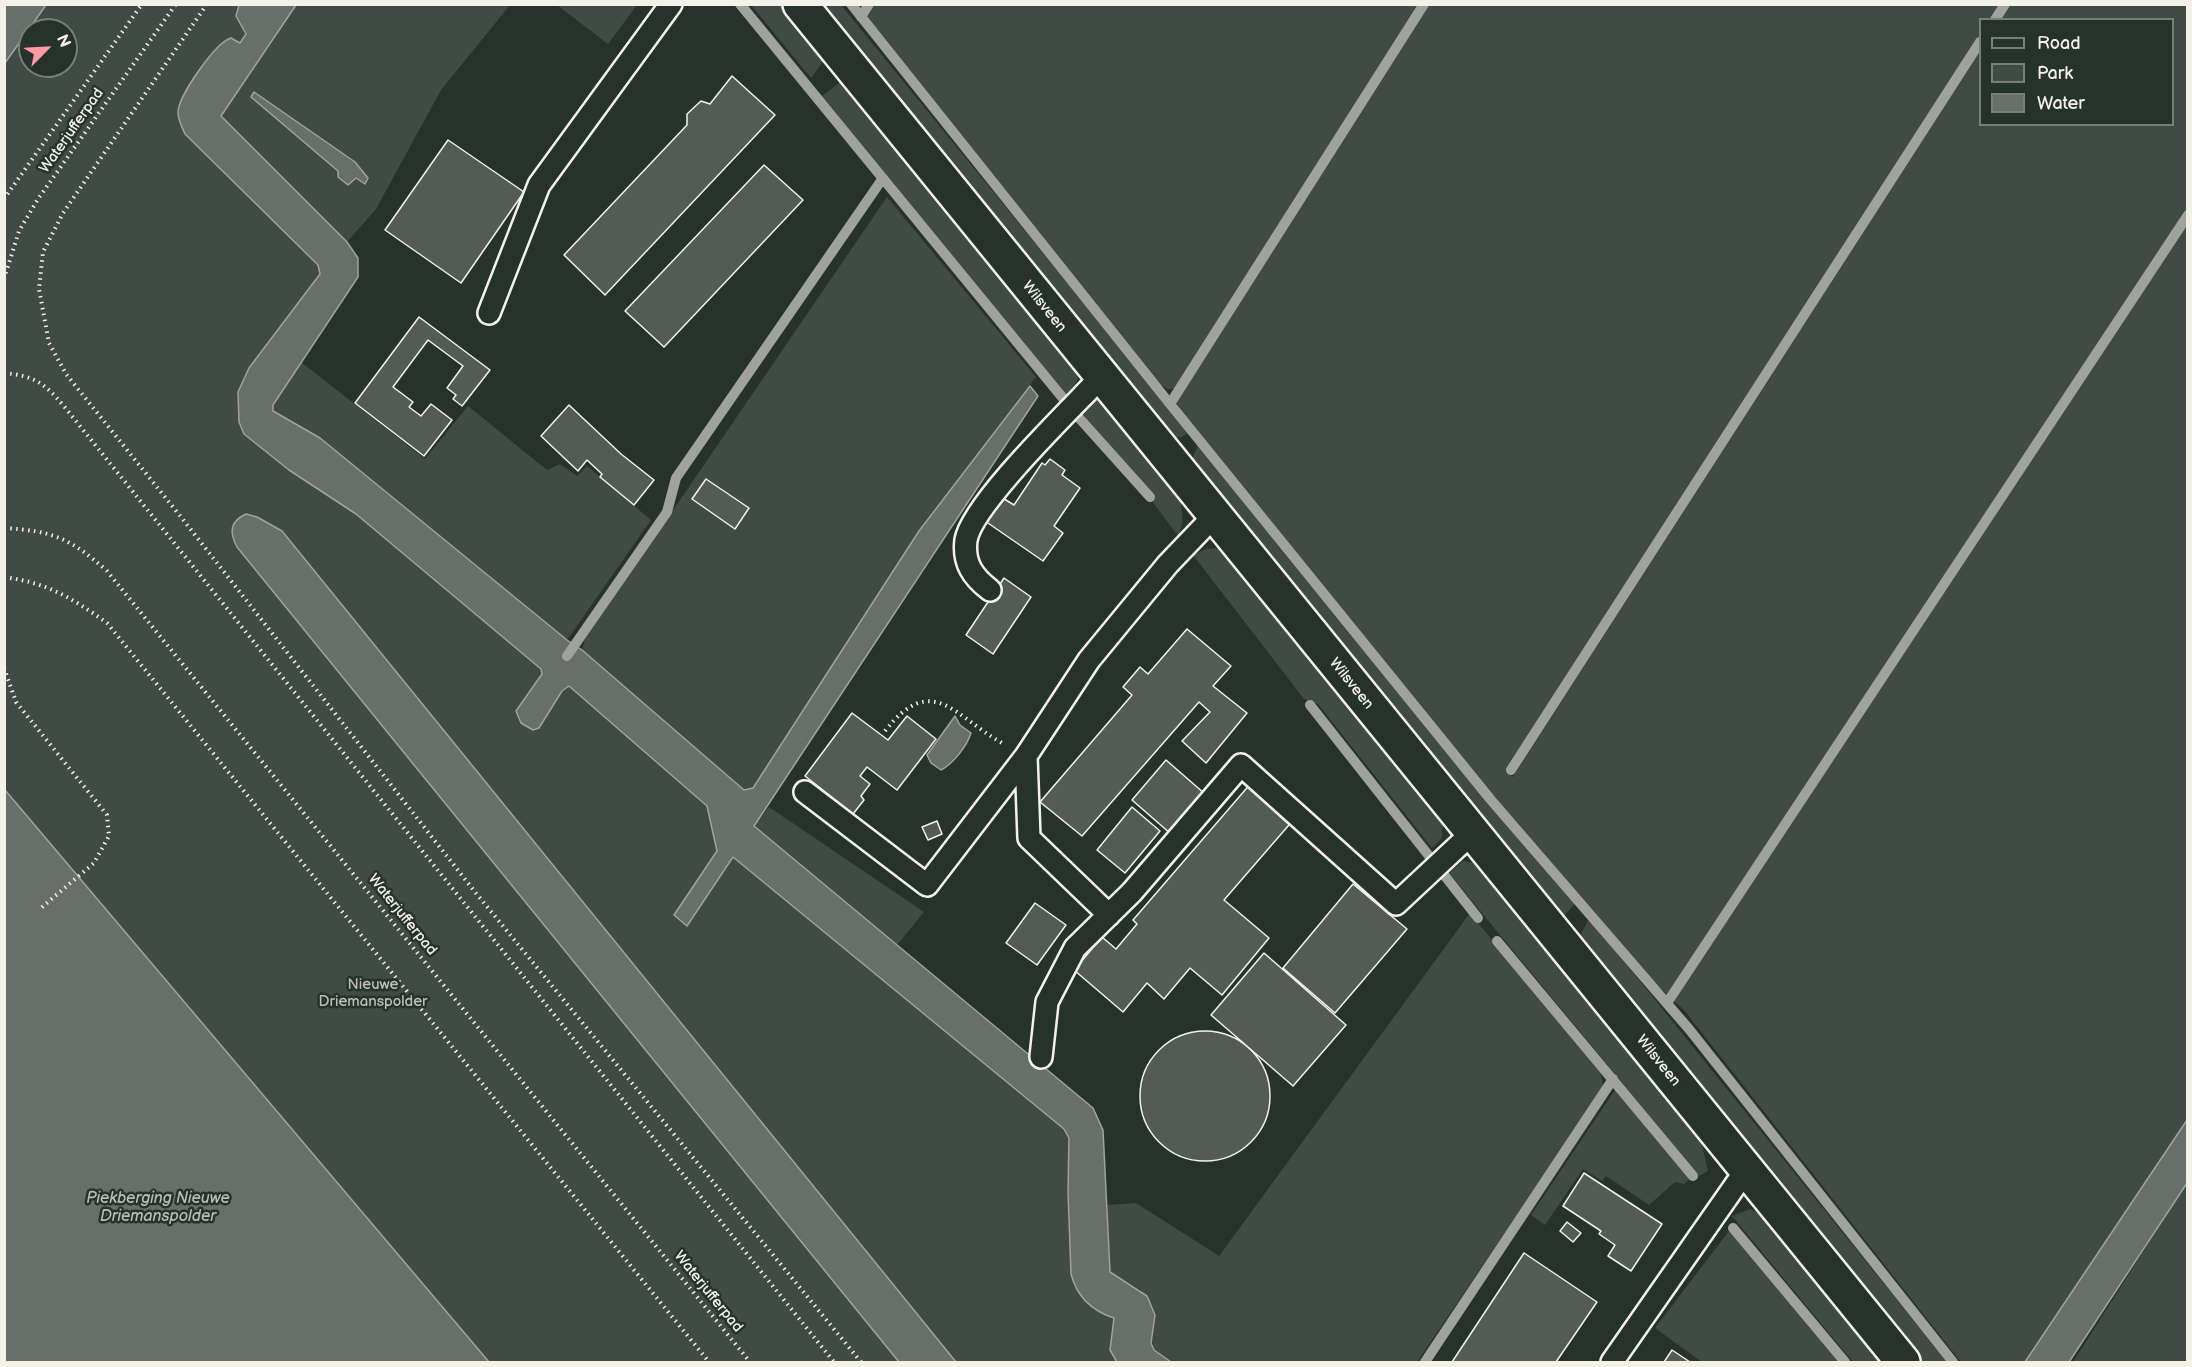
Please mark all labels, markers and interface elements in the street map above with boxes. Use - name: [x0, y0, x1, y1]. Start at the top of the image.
- north arrow: [18, 18, 78, 78]
- legend: [1979, 18, 2174, 126]
- text: N: [52, 32, 74, 51]
- text: Road: [2037, 33, 2081, 54]
- text: Park: [2037, 63, 2073, 84]
- street label: Waterjufferpad: [36, 85, 108, 177]
- text: Water: [2037, 93, 2085, 114]
- street label: Wilsveen: [1018, 278, 1070, 336]
- street label: Wilsveen: [1325, 655, 1377, 713]
- street label: Waterjufferpad: [364, 871, 440, 959]
- park label: Nieuwe Driemanspolder: [319, 976, 427, 1011]
- street label: Wilsveen: [1632, 1032, 1684, 1090]
- water label: Piekberging Nieuwe Driemanspolder: [86, 1189, 230, 1227]
- street label: Waterjufferpad: [670, 1248, 746, 1336]

